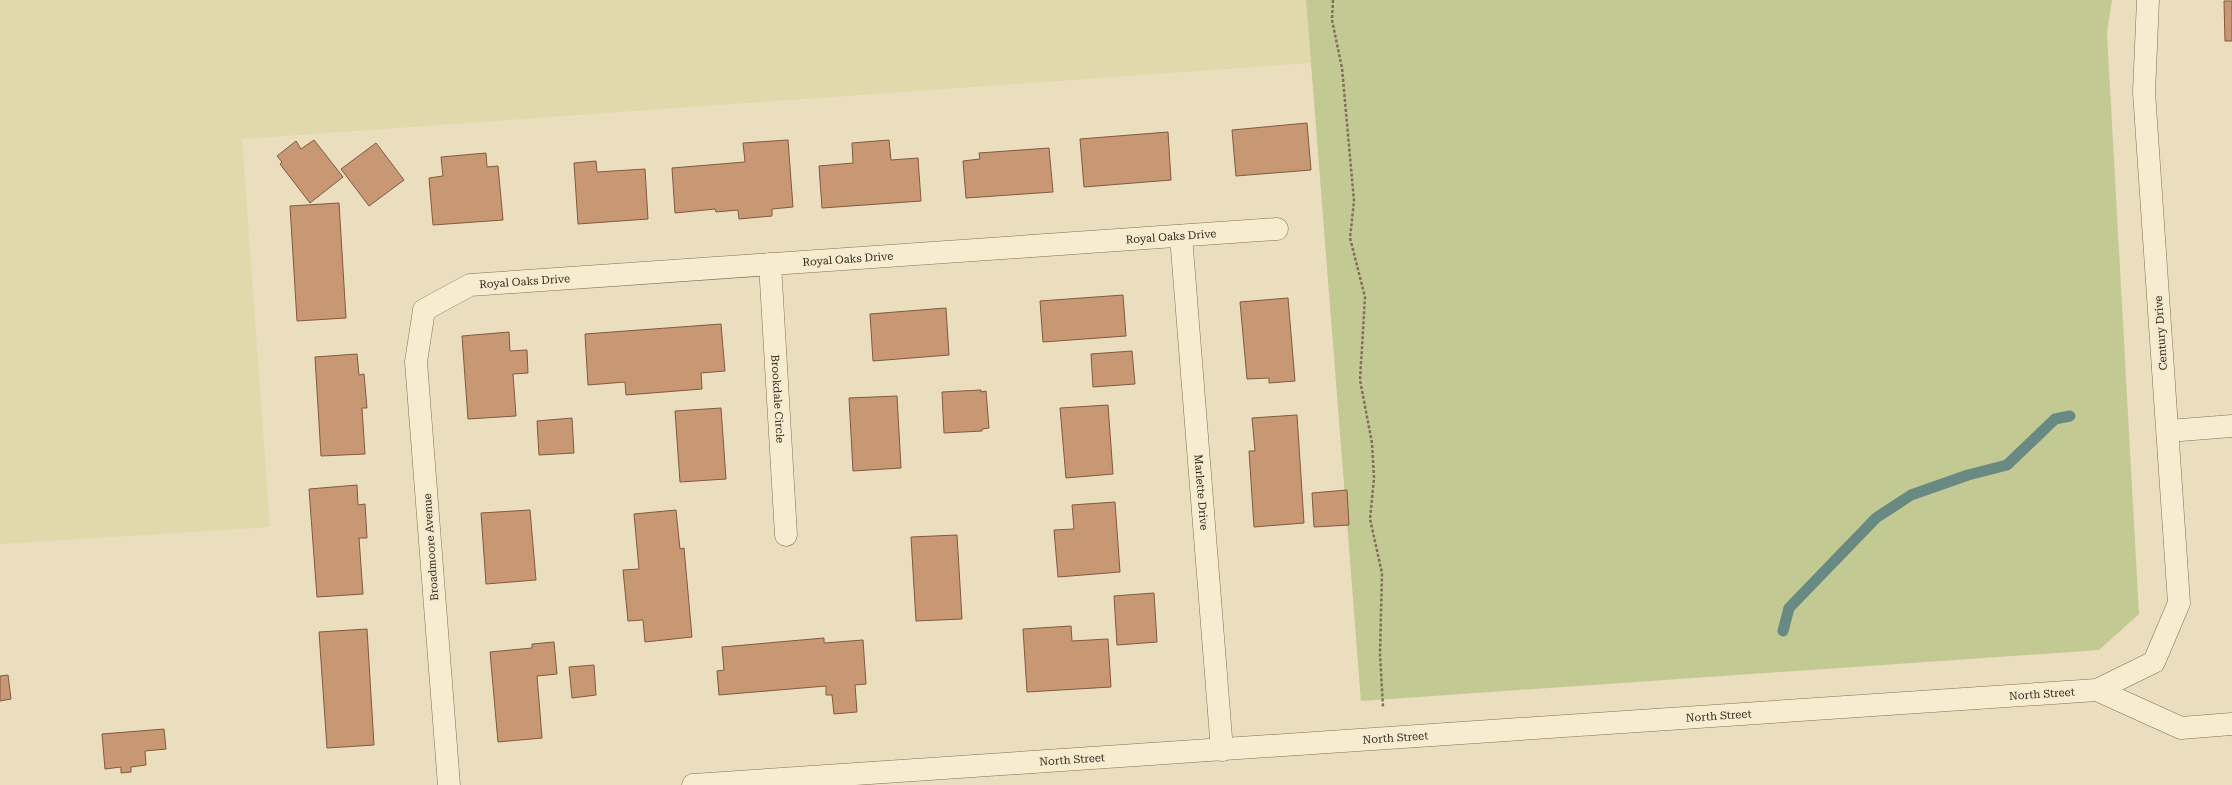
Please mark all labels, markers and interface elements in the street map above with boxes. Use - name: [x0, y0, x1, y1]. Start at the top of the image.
- street label: Royal Oaks Drive: [1125, 227, 1217, 246]
- street label: Royal Oaks Drive: [802, 249, 894, 268]
- street label: Royal Oaks Drive: [479, 272, 570, 291]
- street label: Century Drive: [2152, 295, 2170, 371]
- street label: Brookdale Circle: [769, 354, 787, 443]
- street label: Marlette Drive: [1192, 454, 1211, 531]
- street label: Broadmoore Avenue: [421, 493, 441, 601]
- street label: North Street: [2009, 685, 2075, 702]
- street label: North Street: [1685, 707, 1752, 724]
- street label: North Street: [1362, 729, 1429, 746]
- street label: North Street: [1039, 751, 1105, 768]

